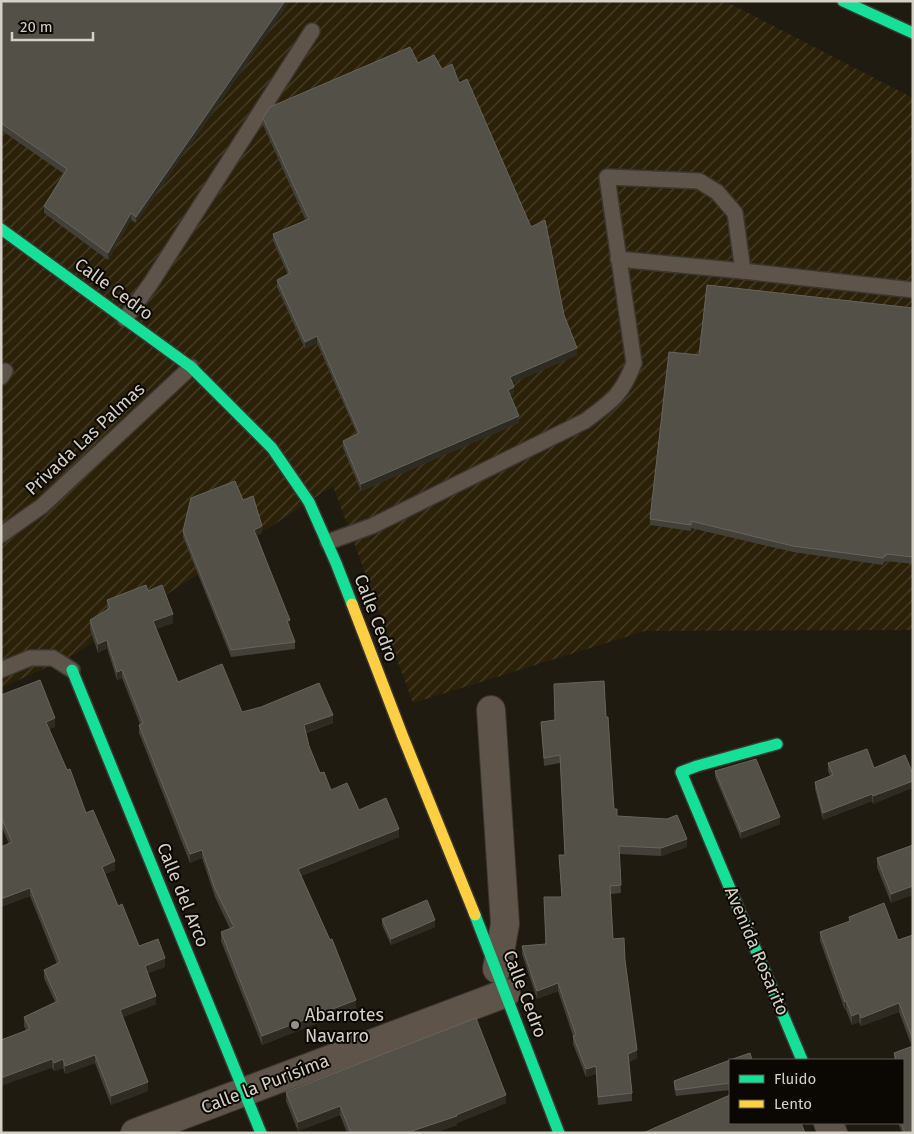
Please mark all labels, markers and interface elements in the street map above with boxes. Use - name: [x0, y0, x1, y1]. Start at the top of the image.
- scale bar: [12, 10, 94, 42]
- text: 20 m: [20, 18, 53, 36]
- street label: Calle Cedro: [70, 253, 158, 325]
- street label: Privada Las Palmas: [21, 378, 149, 500]
- street label: Calle Cedro: [349, 571, 403, 665]
- street label: Calle del Arco: [152, 840, 214, 950]
- street label: Avenida Rosarito: [720, 883, 794, 1019]
- street label: Calle Cedro: [498, 947, 552, 1041]
- place label: Abarrotes Navarro: [305, 1004, 384, 1047]
- marker: Abarrotes Navarro: [289, 1019, 301, 1031]
- street label: Calle la Purisíma: [198, 1049, 332, 1119]
- legend: [729, 1059, 904, 1124]
- text: Fluido: [774, 1070, 816, 1088]
- text: Lento: [774, 1095, 812, 1113]

